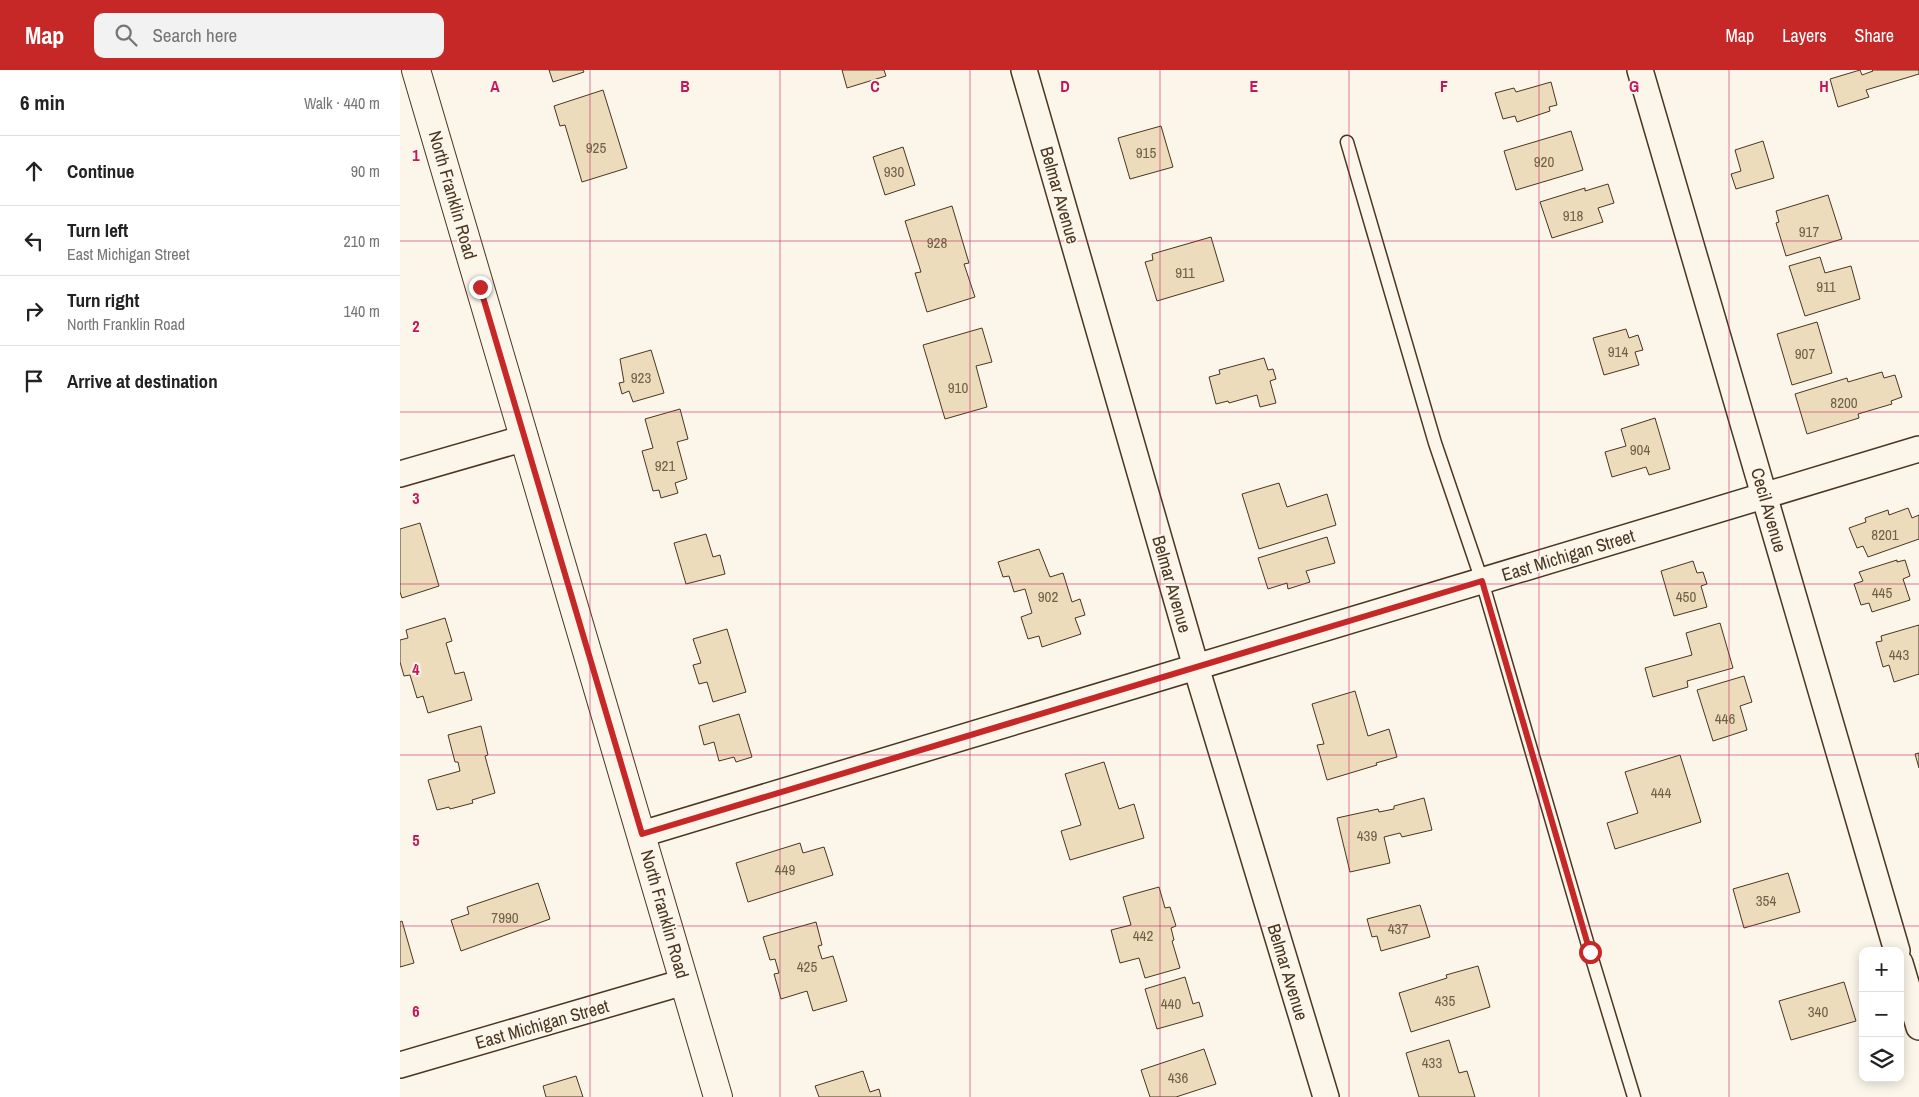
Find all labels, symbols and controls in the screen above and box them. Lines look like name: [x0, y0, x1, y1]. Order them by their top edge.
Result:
search box: [94, 13, 444, 58]
text: Map: [25, 19, 64, 51]
icon: search: [112, 21, 140, 49]
text: Search here: [152, 22, 237, 48]
text: Map: [1726, 23, 1754, 48]
text: Layers: [1782, 23, 1827, 48]
text: Share: [1855, 23, 1894, 48]
text: A: [490, 75, 500, 97]
text: B: [680, 75, 690, 97]
text: C: [870, 75, 880, 97]
text: D: [1060, 75, 1070, 97]
text: E: [1250, 75, 1259, 97]
text: F: [1440, 75, 1448, 97]
text: G: [1629, 75, 1639, 97]
text: H: [1819, 75, 1829, 97]
text: 6 min: [20, 88, 65, 117]
text: Walk · 440 m: [304, 92, 380, 114]
street label: North Franklin Road: [423, 128, 483, 262]
house number: 925: [586, 137, 606, 158]
house number: 915: [1136, 142, 1156, 163]
text: 1: [412, 144, 420, 166]
street label: Belmar Avenue: [1034, 144, 1086, 246]
house number: 920: [1534, 151, 1554, 172]
icon: ahead: [20, 157, 48, 185]
text: Continue: [67, 158, 135, 184]
text: 90 m: [351, 160, 380, 182]
house number: 930: [884, 161, 904, 182]
house number: 918: [1563, 205, 1583, 226]
text: Turn left: [67, 217, 128, 243]
house number: 917: [1799, 221, 1819, 242]
icon: left: [20, 227, 48, 255]
text: 210 m: [344, 230, 380, 252]
house number: 928: [927, 232, 947, 253]
text: East Michigan Street: [67, 243, 190, 265]
house number: 911: [1175, 262, 1195, 283]
route end: [469, 276, 492, 299]
house number: 911: [1816, 276, 1836, 297]
text: Turn right: [67, 287, 139, 313]
icon: right: [20, 297, 48, 325]
text: 140 m: [344, 300, 380, 322]
text: North Franklin Road: [67, 313, 185, 335]
text: 2: [412, 315, 420, 337]
house number: 914: [1608, 341, 1628, 362]
house number: 907: [1795, 343, 1815, 364]
icon: arrive: [20, 367, 48, 395]
house number: 923: [631, 367, 651, 388]
text: Arrive at destination: [67, 368, 218, 394]
house number: 910: [948, 377, 968, 398]
house number: 8200: [1830, 392, 1858, 413]
house number: 904: [1630, 439, 1650, 460]
house number: 921: [655, 455, 675, 476]
street label: Cecil Avenue: [1745, 465, 1793, 555]
text: 3: [412, 487, 420, 509]
street label: East Michigan Street: [1498, 523, 1638, 587]
house number: 8201: [1871, 524, 1899, 545]
street label: Belmar Avenue: [1146, 533, 1198, 635]
house number: 445: [1872, 582, 1892, 603]
house number: 902: [1038, 586, 1058, 607]
house number: 450: [1676, 586, 1696, 607]
house number: 443: [1889, 644, 1909, 665]
text: 4: [412, 658, 420, 680]
house number: 446: [1715, 708, 1735, 729]
house number: 444: [1651, 782, 1671, 803]
house number: 439: [1357, 825, 1377, 846]
text: 5: [412, 829, 420, 851]
street label: North Franklin Road: [635, 847, 695, 981]
house number: 449: [775, 859, 795, 880]
house number: 354: [1756, 890, 1776, 911]
house number: 7990: [491, 907, 519, 928]
house number: 437: [1388, 918, 1408, 939]
street label: Belmar Avenue: [1261, 921, 1315, 1023]
house number: 442: [1133, 925, 1153, 946]
route start: [1579, 941, 1602, 964]
map controls: [1859, 947, 1904, 1082]
button: +: [1859, 947, 1904, 992]
house number: 425: [797, 956, 817, 977]
house number: 435: [1435, 990, 1455, 1011]
button: −: [1859, 992, 1904, 1037]
street label: East Michigan Street: [472, 993, 612, 1055]
house number: 440: [1161, 993, 1181, 1014]
text: 6: [412, 1000, 420, 1022]
house number: 340: [1808, 1001, 1828, 1022]
button: layers: [1859, 1037, 1904, 1082]
house number: 433: [1422, 1052, 1442, 1073]
house number: 436: [1168, 1067, 1188, 1088]

